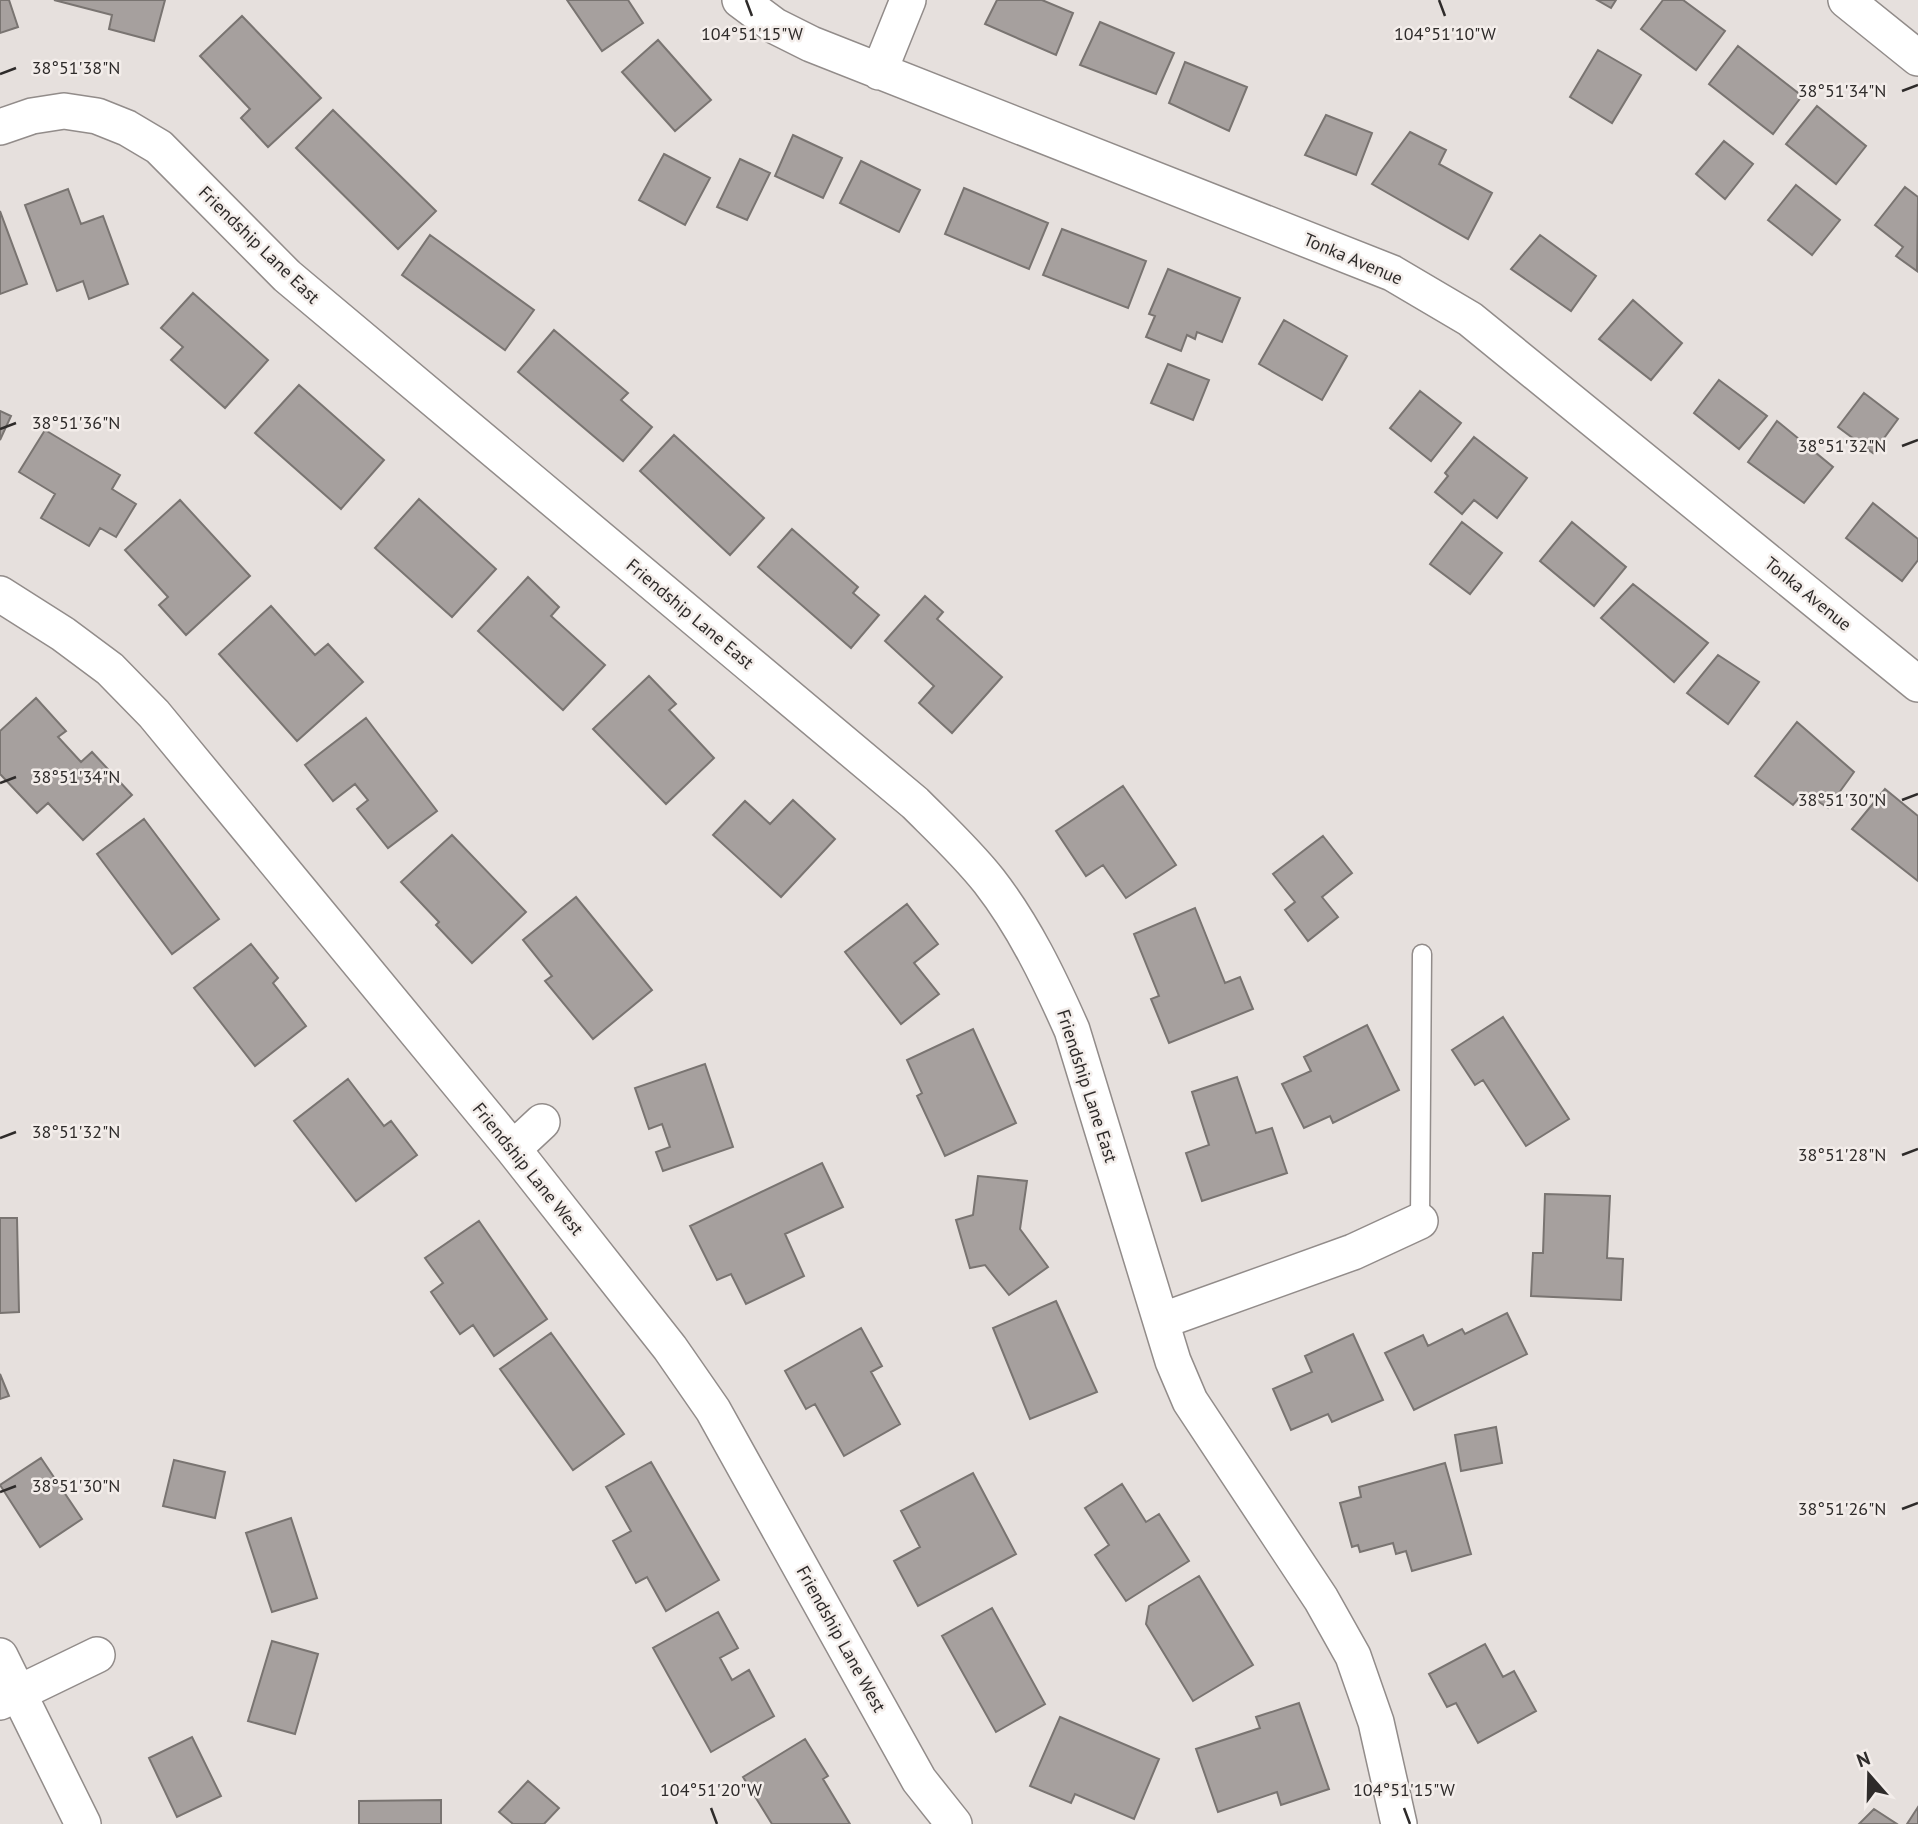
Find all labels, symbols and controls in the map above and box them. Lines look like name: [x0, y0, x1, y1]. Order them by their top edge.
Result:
text: 104°51'15"W: [701, 22, 803, 45]
text: 104°51'10"W: [1394, 22, 1496, 45]
text: 38°51'38"N: [32, 56, 120, 79]
text: 38°51'34"N: [1798, 79, 1886, 102]
street label: Friendship Lane East: [194, 181, 325, 308]
street label: Tonka Avenue: [1300, 227, 1406, 290]
text: 38°51'36"N: [32, 411, 120, 434]
text: 38°51'32"N: [1798, 434, 1886, 457]
street label: Tonka Avenue: [1760, 552, 1856, 636]
street label: Friendship Lane East: [622, 553, 759, 674]
text: 38°51'34"N: [32, 765, 120, 788]
text: 38°51'30"N: [1798, 788, 1886, 811]
street label: Friendship Lane East: [1052, 1006, 1123, 1165]
street label: Friendship Lane West: [468, 1098, 589, 1240]
text: 38°51'32"N: [32, 1120, 120, 1143]
text: 38°51'28"N: [1798, 1143, 1886, 1166]
text: 38°51'30"N: [32, 1474, 120, 1497]
text: 38°51'26"N: [1798, 1497, 1886, 1520]
street label: Friendship Lane West: [792, 1561, 891, 1716]
north arrow: [1834, 1740, 1904, 1810]
text: N: [1853, 1746, 1873, 1772]
text: 104°51'20"W: [660, 1778, 762, 1801]
text: 104°51'15"W: [1353, 1778, 1455, 1801]

